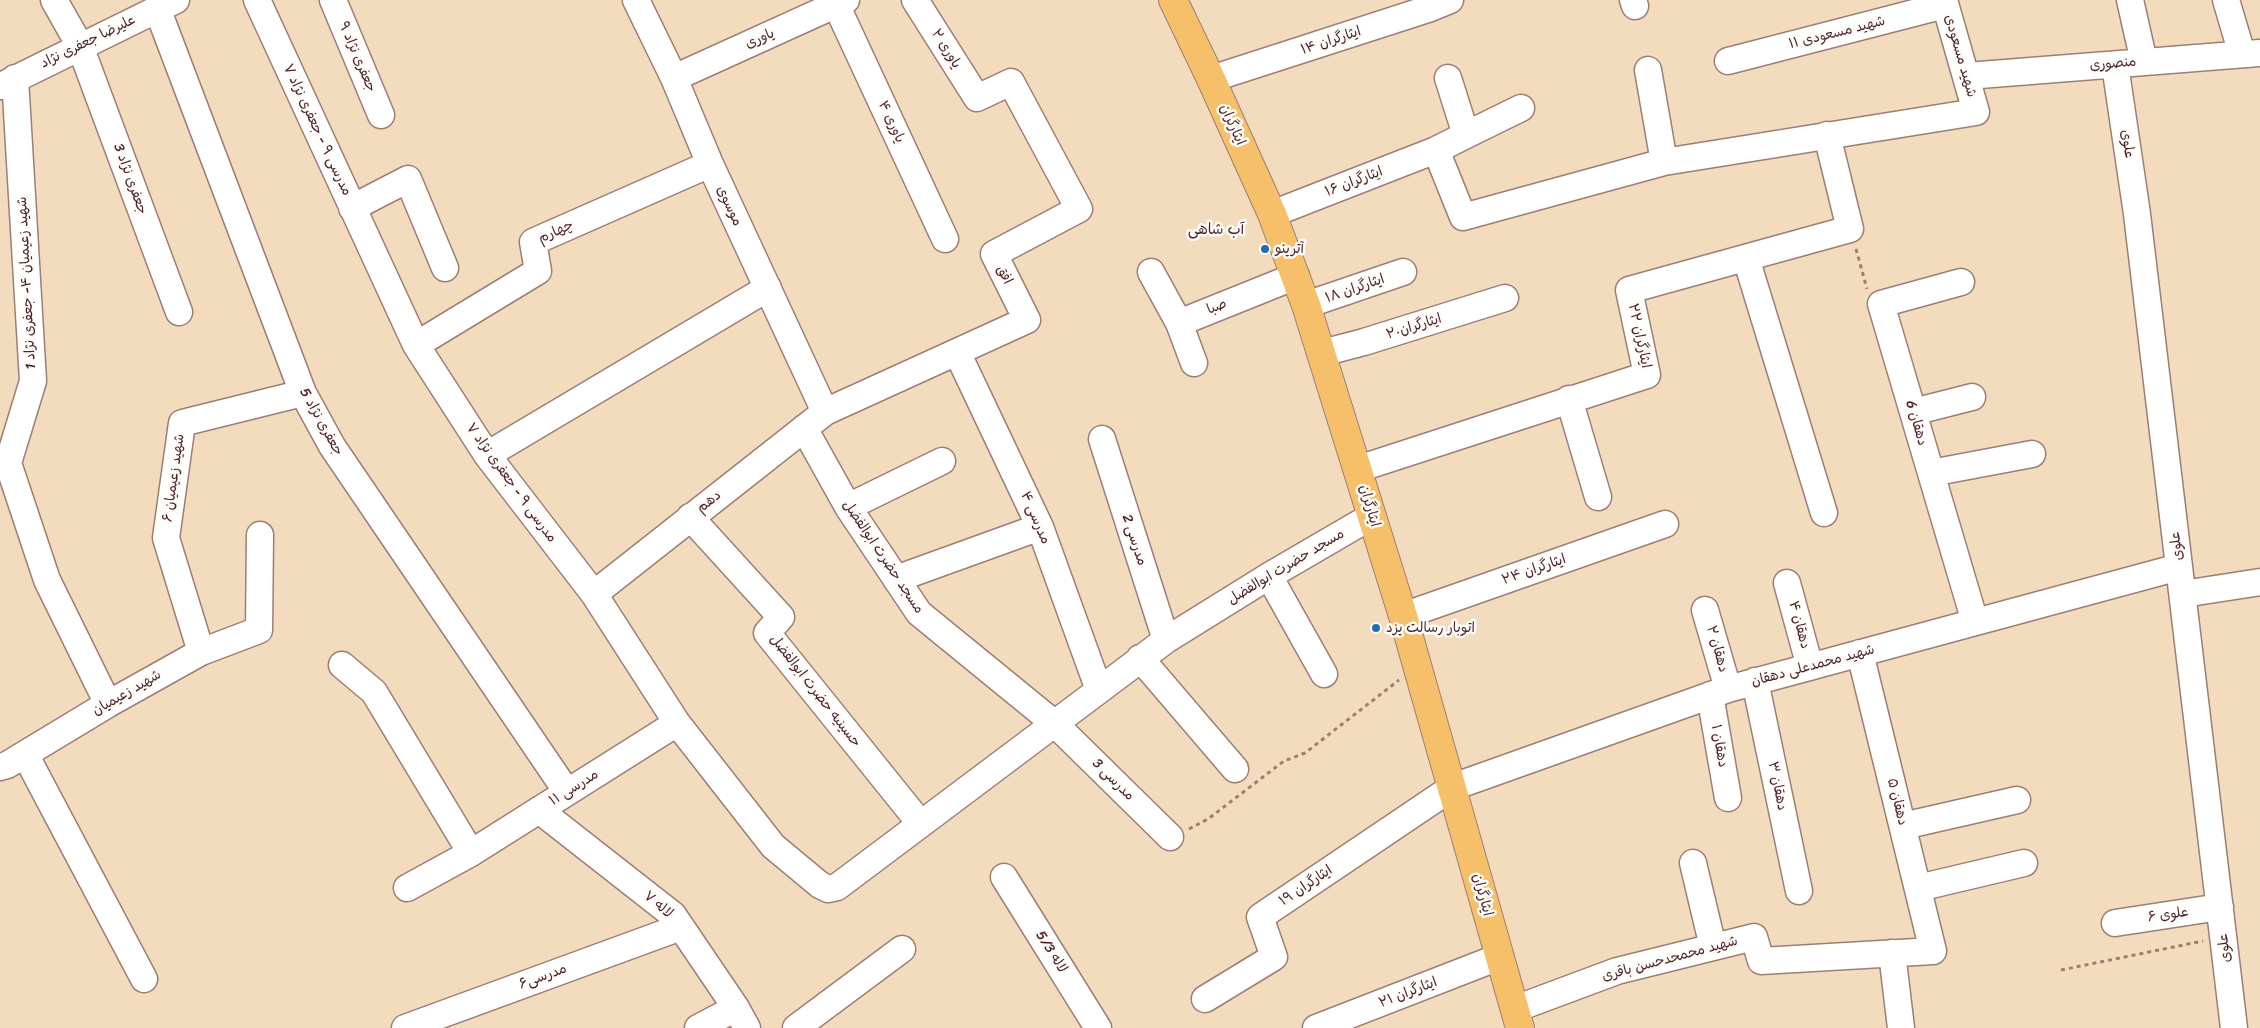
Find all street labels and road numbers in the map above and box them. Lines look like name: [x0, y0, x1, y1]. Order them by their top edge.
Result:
street label: علیرضا جعفری نژاد: [38, 12, 138, 72]
street label: شهید مسعودی ۱۱: [1787, 13, 1887, 53]
street label: شهید مسعودی: [1940, 13, 1980, 99]
street label: جعفری نژاد ۹: [335, 19, 379, 95]
street label: ایثارگران ۱۴: [1299, 23, 1363, 59]
street label: یاوری: [743, 25, 777, 53]
street label: یاوری ۲: [927, 26, 965, 72]
street label: منصوری: [2089, 54, 2137, 74]
street label: مدرسی ۹ - جعفری نژاد ۷: [279, 61, 355, 199]
street label: یاوری ۴: [874, 98, 908, 146]
street label: ایثارگران: [1216, 102, 1248, 148]
street label: علوی: [2117, 129, 2137, 159]
street label: جعفری نژاد 3: [109, 141, 151, 217]
street label: ایثارگران ۱۶: [1323, 163, 1385, 201]
street label: موسوی: [712, 183, 746, 229]
street label: شهید زعیمیان ۴- جعفری نژاد 1: [14, 196, 40, 370]
street label: چهارم: [536, 217, 576, 247]
street label: افق: [992, 263, 1016, 287]
street label: ایثارگران ۱۸: [1323, 271, 1387, 307]
street label: صبا: [1205, 295, 1229, 319]
street label: ایثارگران ۲۲: [1624, 302, 1654, 370]
street label: ۲۰ایثارگران: [1384, 311, 1444, 343]
street label: جعفری نژاد 5: [296, 385, 346, 459]
street label: دهقان 6: [1902, 398, 1930, 448]
street label: مدرسی ۹ - جعفری نژاد ۷: [462, 420, 560, 546]
street label: شهید زعیمیان ۶: [160, 433, 188, 523]
street label: ایثارگران: [1355, 483, 1383, 529]
street label: دهم: [693, 487, 725, 517]
street label: مدرسی ۴: [1016, 489, 1054, 547]
street label: مسجد حضرت ابوالفضل: [839, 497, 927, 617]
street label: مدرسی 2: [1118, 512, 1150, 568]
street label: مسجد حضرت ابوالفضل: [1225, 526, 1347, 608]
street label: علوی: [2167, 531, 2187, 561]
street label: ایثارگران ۲۴: [1500, 551, 1568, 589]
street label: دهقان ۴: [1785, 599, 1813, 651]
street label: دهقان ۲: [1702, 624, 1732, 674]
street label: حسینیه حضرت ابوالفضل: [766, 631, 864, 751]
street label: شهید محمدعلی دهقان: [1749, 641, 1877, 691]
street label: شهید زعیمیان: [90, 667, 164, 719]
street label: دهقان ۱: [1707, 723, 1731, 769]
street label: مدرسی 3: [1088, 755, 1138, 805]
street label: دهقان ۳: [1764, 760, 1790, 812]
street label: مدرسی ۱۱: [546, 766, 602, 810]
street label: دهقان ۵: [1883, 777, 1911, 827]
street label: ایثارگران ۱‍۹: [1276, 862, 1336, 910]
street label: ایثارگران: [1468, 872, 1496, 918]
street label: لاله ۷: [640, 888, 676, 922]
street label: علوی ۶: [2147, 904, 2189, 926]
street label: لاله 5/3: [1032, 928, 1070, 976]
street label: شهید محمحدحسن باقری: [1600, 933, 1740, 985]
street label: علوی: [2215, 933, 2235, 963]
street label: مدرسی۶: [517, 961, 569, 993]
street label: ایثارگران ۲۱: [1376, 974, 1440, 1012]

